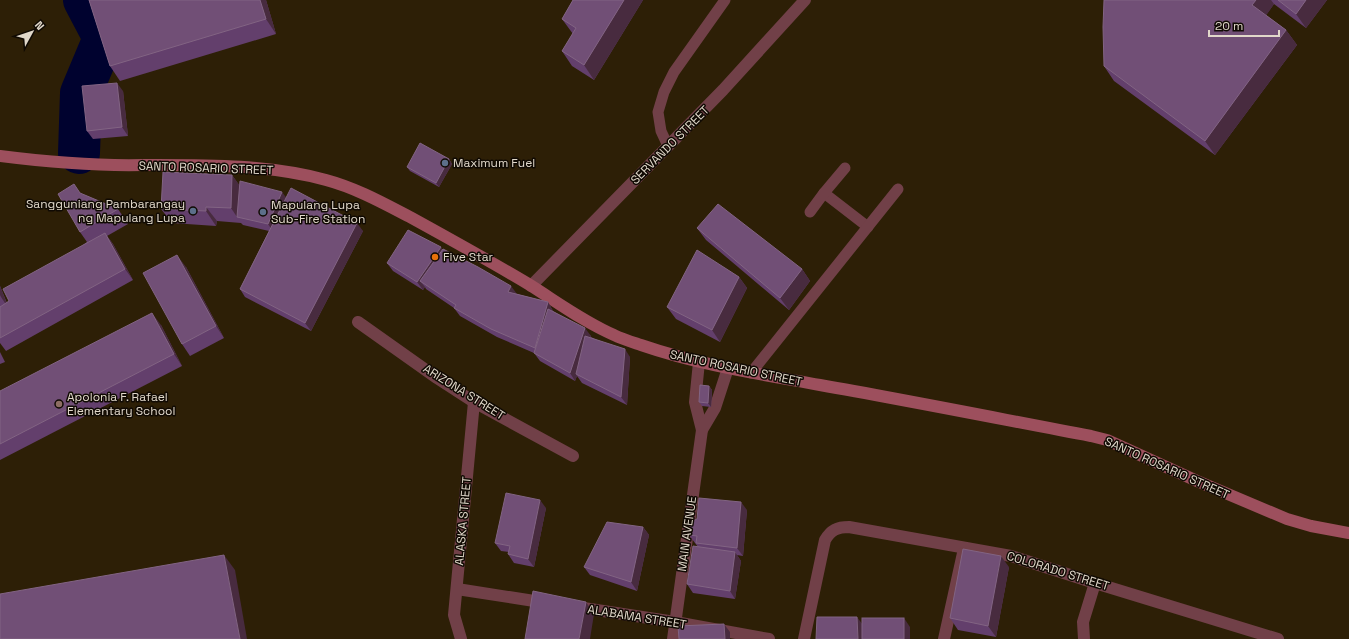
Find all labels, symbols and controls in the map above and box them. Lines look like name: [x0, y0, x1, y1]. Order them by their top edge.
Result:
north arrow: [12, 12, 52, 52]
scale bar: [1209, 12, 1279, 38]
text: N: [32, 18, 47, 33]
text: 20 m: [1215, 18, 1243, 34]
street label: SERVANDO STREET: [627, 102, 713, 188]
place label: Maximum Fuel: [453, 155, 535, 171]
street label: SANTO ROSARIO STREET: [138, 158, 274, 178]
marker: Maximum Fuel: [440, 158, 450, 168]
place label: Sangguniang Pambarangay ng Mapulang Lupa: [26, 196, 185, 226]
place label: Mapulang Lupa Sub-Fire Station: [271, 197, 365, 227]
marker: Sangguniang Pambarangay ng Mapulang Lupa: [188, 206, 198, 216]
marker: Mapulang Lupa Sub-Fire Station: [258, 207, 268, 217]
place label: Five Star: [443, 249, 494, 265]
marker: Five Star: [430, 252, 440, 262]
street label: SANTO ROSARIO STREET: [668, 346, 804, 390]
street label: ARIZONA STREET: [420, 360, 508, 424]
place label: Apolonia F. Rafael Elementary School: [67, 389, 175, 419]
marker: Apolonia F. Rafael Elementary School: [54, 399, 64, 409]
street label: SANTO ROSARIO STREET: [1102, 433, 1232, 503]
street label: ALASKA STREET: [451, 476, 475, 566]
street label: MAIN AVENUE: [674, 495, 700, 573]
street label: COLORADO STREET: [1005, 548, 1111, 594]
street label: ALABAMA STREET: [586, 601, 688, 633]

